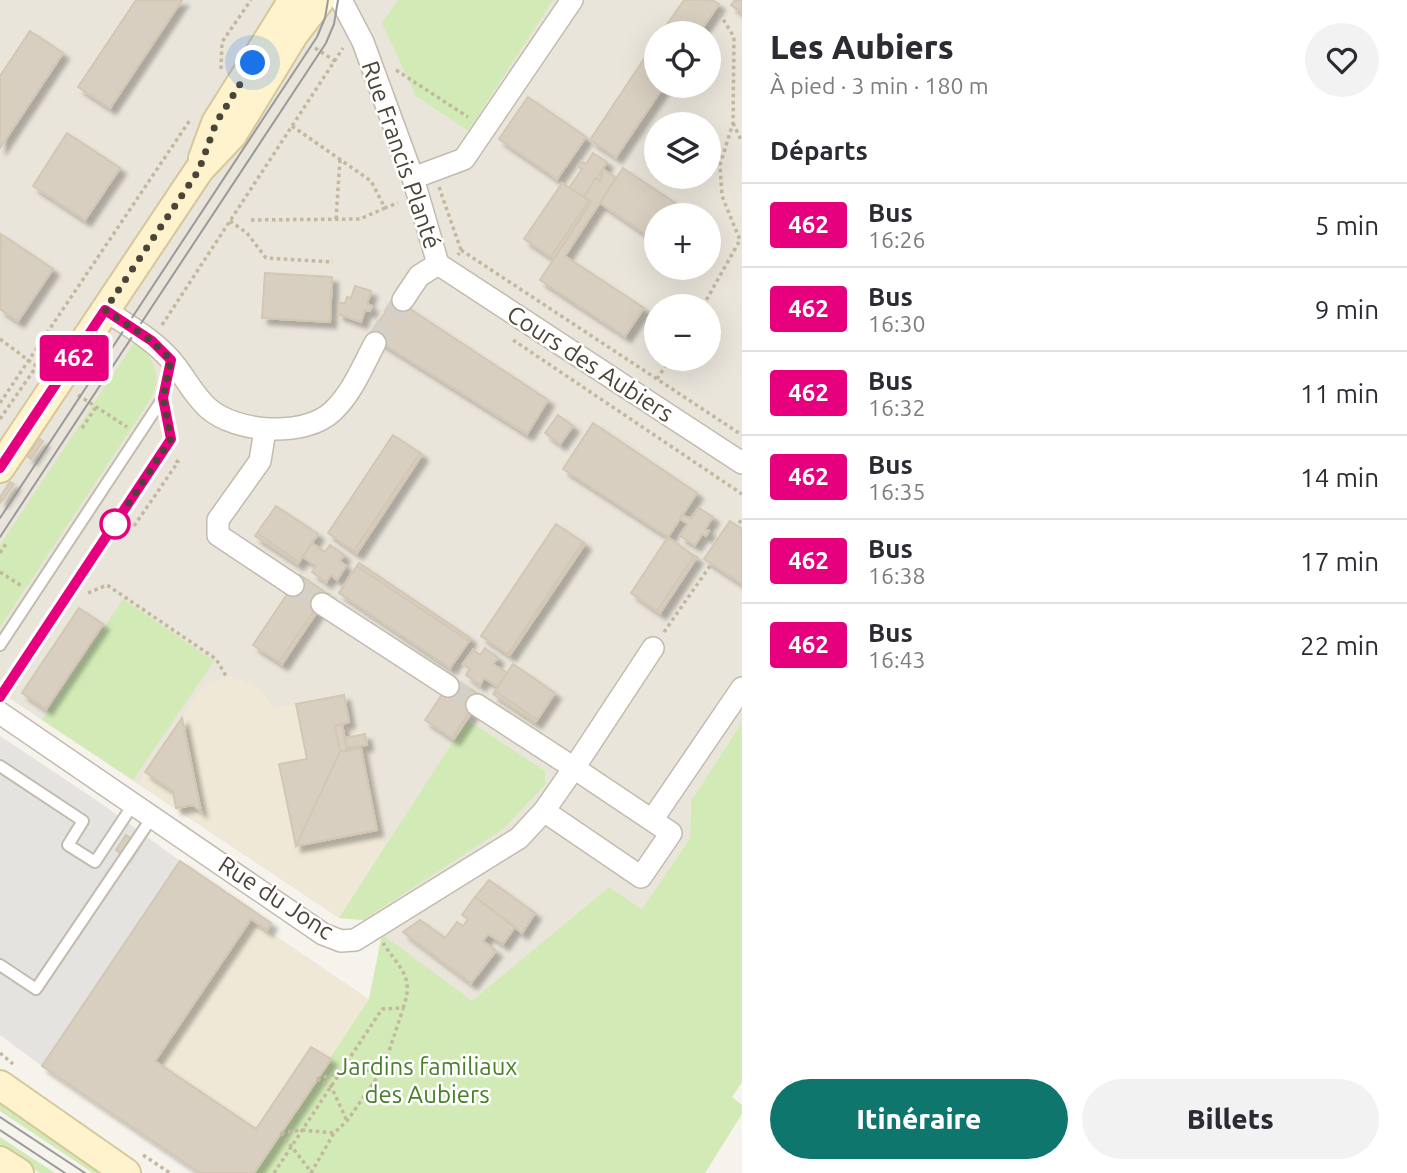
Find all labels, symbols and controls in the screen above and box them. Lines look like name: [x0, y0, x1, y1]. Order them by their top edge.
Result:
map controls: [644, 21, 721, 371]
button: locate: [644, 21, 721, 98]
button: heart: [1305, 23, 1379, 97]
text: Les Aubiers: [770, 28, 954, 65]
your location: [235, 45, 270, 80]
street label: Rue Francis Planté: [357, 57, 446, 252]
text: À pied · 3 min · 180 m: [770, 73, 989, 98]
button: layers: [644, 112, 721, 189]
text: Départs: [770, 136, 868, 165]
text: Bus: [868, 198, 913, 227]
button: +: [644, 203, 721, 280]
text: 462: [788, 211, 829, 238]
text: 5 min: [1315, 211, 1379, 240]
text: 16:26: [868, 227, 926, 252]
text: Bus: [868, 282, 913, 311]
button: −: [644, 294, 721, 371]
text: 462: [788, 295, 829, 322]
text: 9 min: [1315, 295, 1379, 324]
street label: Cours des Aubiers: [502, 300, 678, 427]
text: 16:30: [868, 311, 926, 336]
line badge: 462: [34, 335, 114, 381]
text: 462: [54, 344, 94, 371]
text: Bus: [868, 366, 913, 395]
text: 462: [788, 379, 829, 406]
text: 11 min: [1300, 379, 1379, 408]
text: 16:32: [868, 395, 926, 420]
text: Bus: [868, 450, 913, 479]
text: 462: [788, 463, 829, 490]
text: 14 min: [1300, 463, 1379, 492]
text: 16:35: [868, 479, 926, 504]
unlabelled marker: [100, 509, 130, 539]
text: Bus: [868, 534, 913, 563]
text: 462: [788, 547, 829, 574]
text: 17 min: [1300, 547, 1379, 576]
text: 16:38: [868, 563, 926, 588]
text: Bus: [868, 618, 913, 647]
text: 462: [788, 631, 829, 658]
text: 22 min: [1300, 631, 1379, 660]
text: 16:43: [868, 647, 926, 672]
street label: Rue du Jonc: [214, 850, 339, 945]
park label: Jardins familiaux des Aubiers: [337, 1053, 517, 1108]
button: Itinéraire: [770, 1079, 1068, 1159]
button: Billets: [1082, 1079, 1379, 1159]

